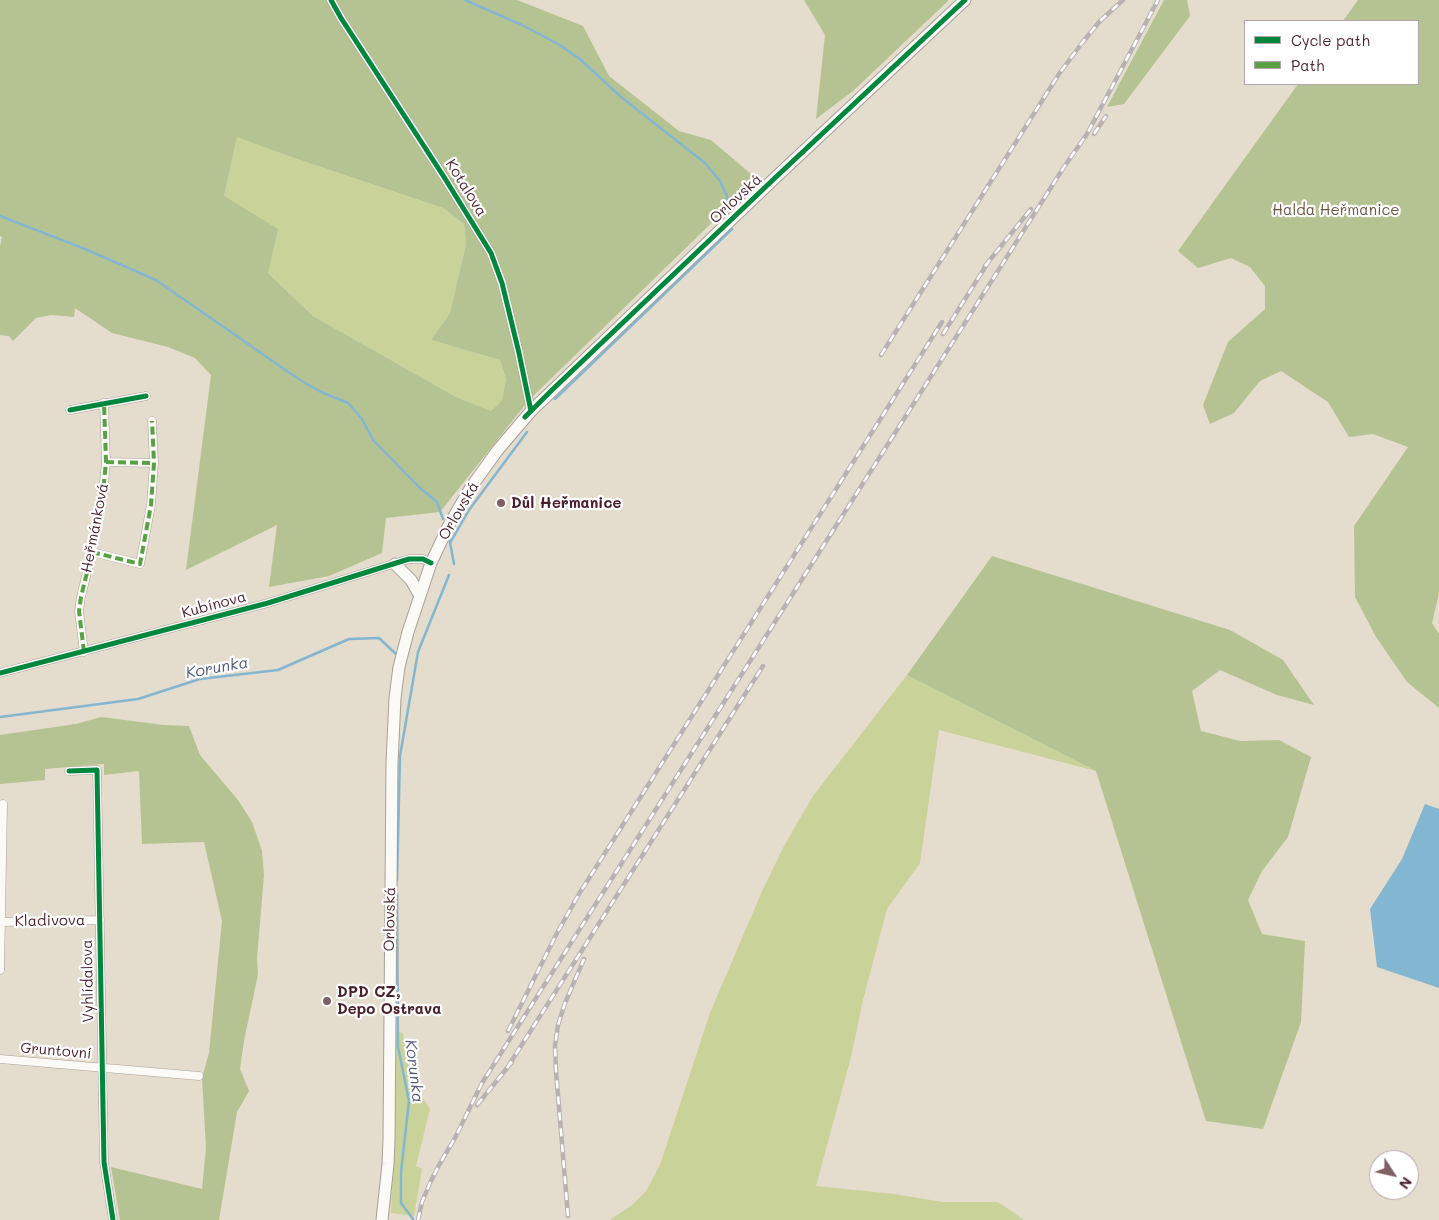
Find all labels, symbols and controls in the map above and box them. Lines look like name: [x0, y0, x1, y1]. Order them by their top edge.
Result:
legend: [1244, 20, 1419, 85]
text: Cycle path: [1291, 30, 1370, 50]
text: Path: [1291, 55, 1325, 75]
street label: Kotalova: [441, 156, 491, 220]
street label: Orlovská: [706, 170, 766, 228]
park label: Halda Heřmanice: [1272, 201, 1400, 219]
street label: Orlovská: [435, 479, 483, 543]
street label: Heřmánková: [78, 482, 112, 574]
place label: Důl Heřmanice: [511, 494, 621, 512]
marker: Důl Heřmanice: [495, 497, 507, 509]
street label: Kubínova: [180, 588, 248, 622]
water label: Korunka: [184, 653, 250, 683]
street label: Orlovská: [380, 887, 400, 951]
street label: Kladivova: [15, 911, 85, 931]
street label: Vyhlídalova: [78, 939, 98, 1023]
place label: DPD CZ, Depo Ostrava: [337, 983, 441, 1018]
marker: DPD CZ, Depo Ostrava: [321, 995, 333, 1007]
water label: Korunka: [401, 1038, 427, 1104]
street label: Gruntovní: [20, 1039, 92, 1063]
north arrow: [1369, 1150, 1419, 1200]
text: N: [1395, 1174, 1417, 1193]

